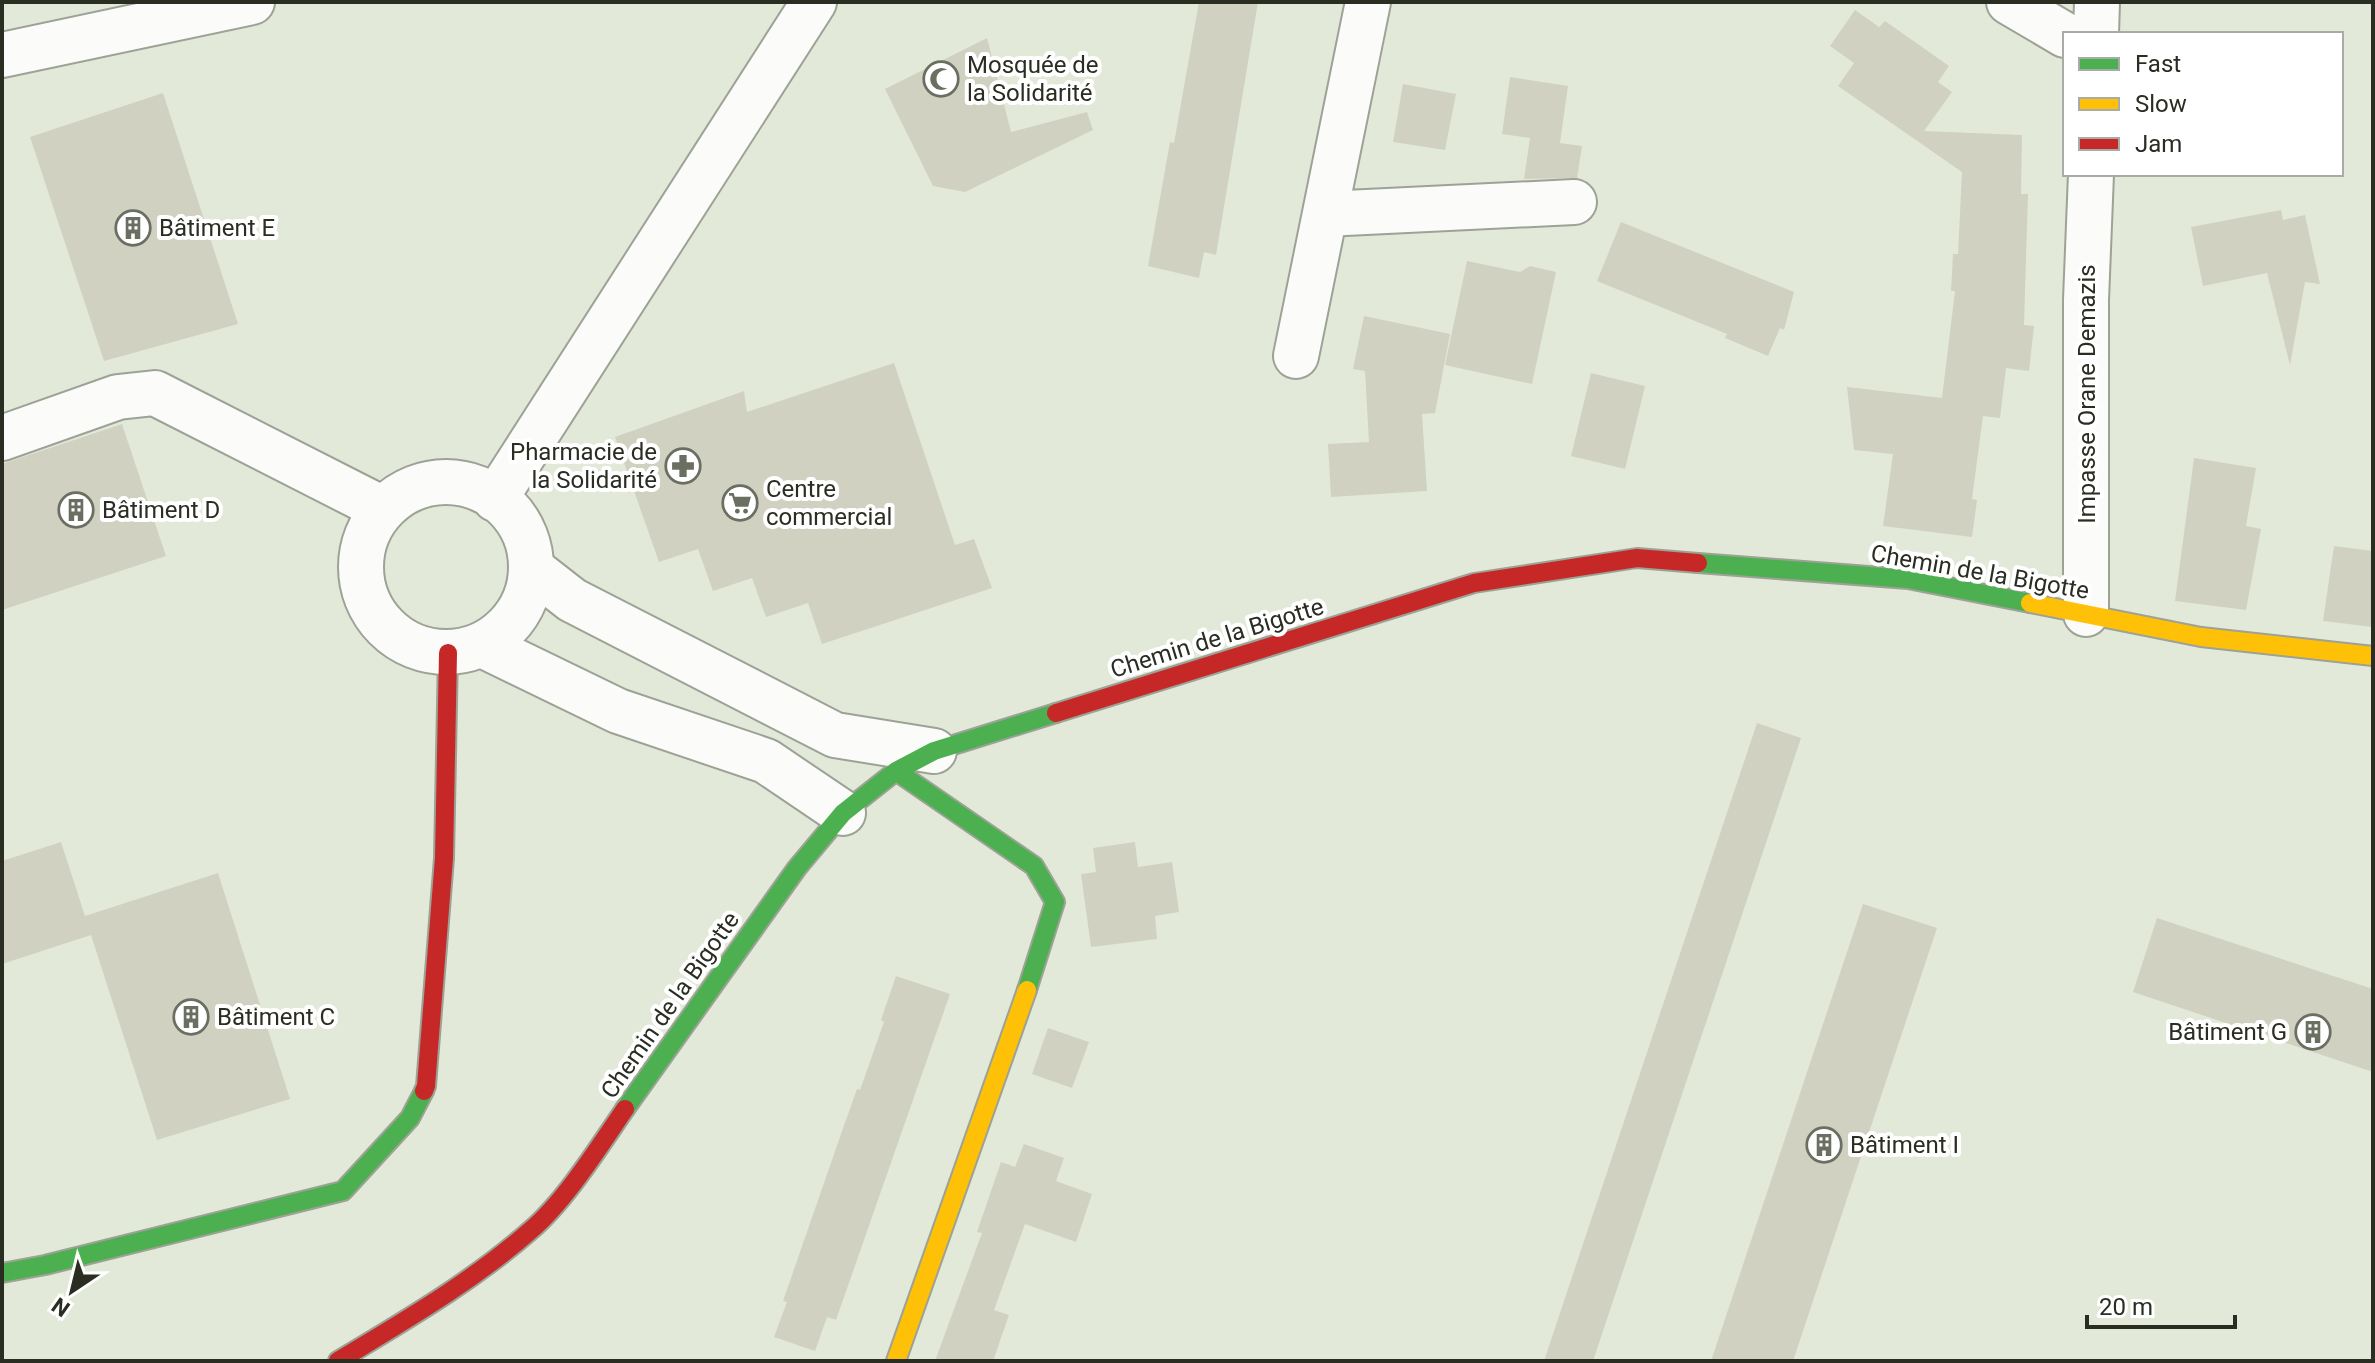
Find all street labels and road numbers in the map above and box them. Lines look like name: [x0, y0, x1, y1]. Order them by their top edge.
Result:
street label: Impasse Orane Demazis: [2073, 264, 2101, 524]
street label: Chemin de la Bigotte: [1869, 539, 2091, 605]
street label: Chemin de la Bigotte: [1107, 592, 1327, 684]
street label: Chemin de la Bigotte: [595, 906, 745, 1104]

